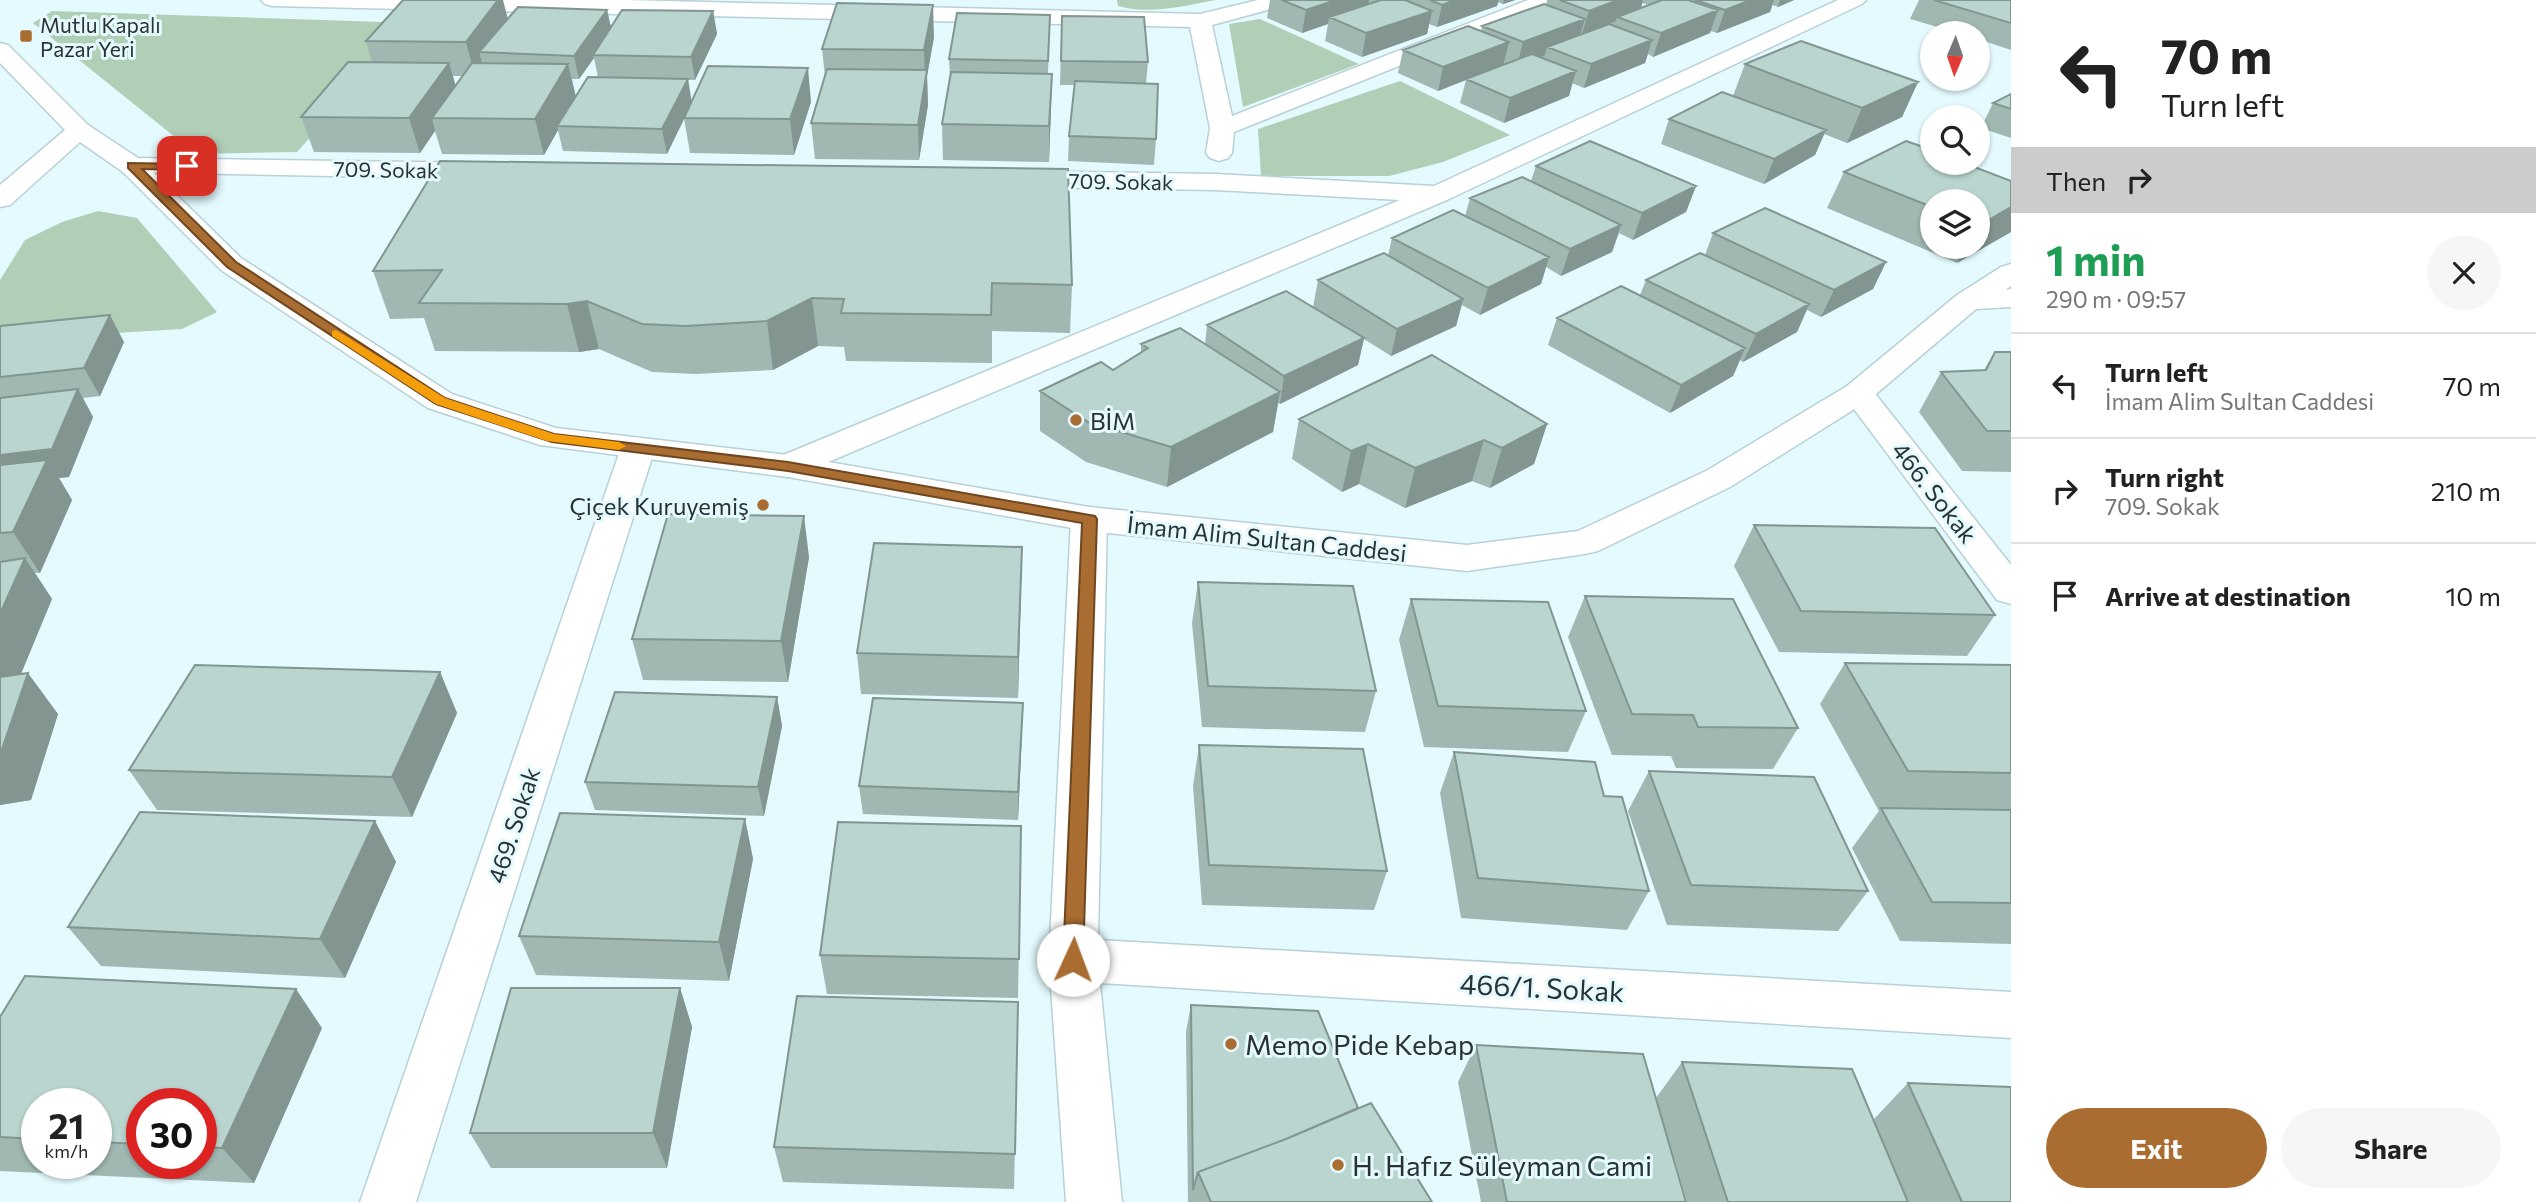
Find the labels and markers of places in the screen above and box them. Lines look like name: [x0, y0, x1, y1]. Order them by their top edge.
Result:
place label: Mutlu Kapalı Pazar Yeri: [40, 12, 161, 61]
marker: Mutlu Kapalı Pazar Yeri: [18, 28, 34, 44]
pin: [157, 136, 217, 196]
place label: BİM: [1090, 406, 1135, 435]
marker: BİM: [1068, 412, 1084, 428]
place label: Çiçek Kuruyemiş: [569, 491, 749, 520]
marker: Çiçek Kuruyemiş: [755, 497, 771, 513]
place label: Memo Pide Kebap: [1245, 1027, 1474, 1061]
marker: Memo Pide Kebap: [1223, 1036, 1239, 1052]
place label: H. Hafız Süleyman Cami: [1352, 1148, 1652, 1182]
marker: H. Hafız Süleyman Cami: [1330, 1157, 1346, 1173]

